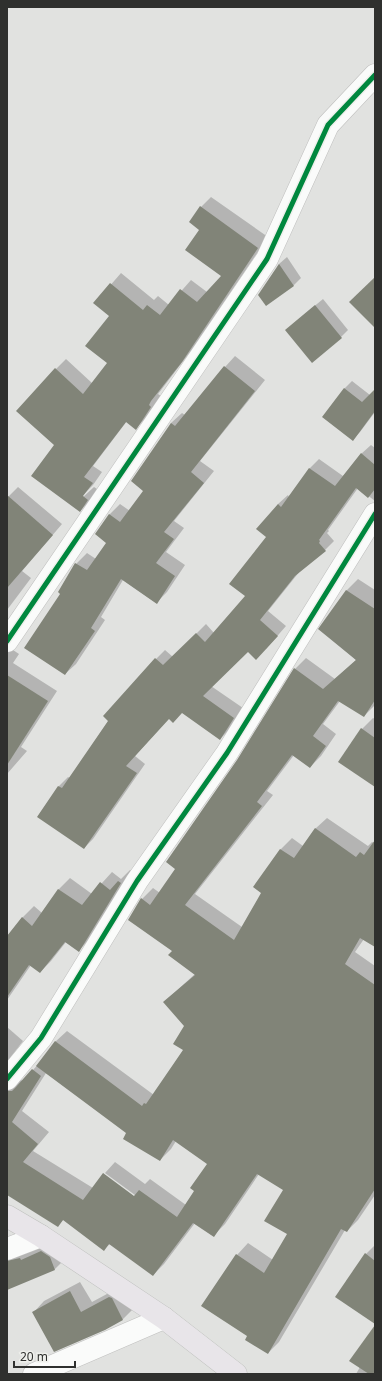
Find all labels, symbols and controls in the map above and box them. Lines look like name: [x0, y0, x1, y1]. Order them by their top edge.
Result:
scale bar: [14, 1343, 75, 1369]
text: 20 m: [20, 1348, 48, 1365]

